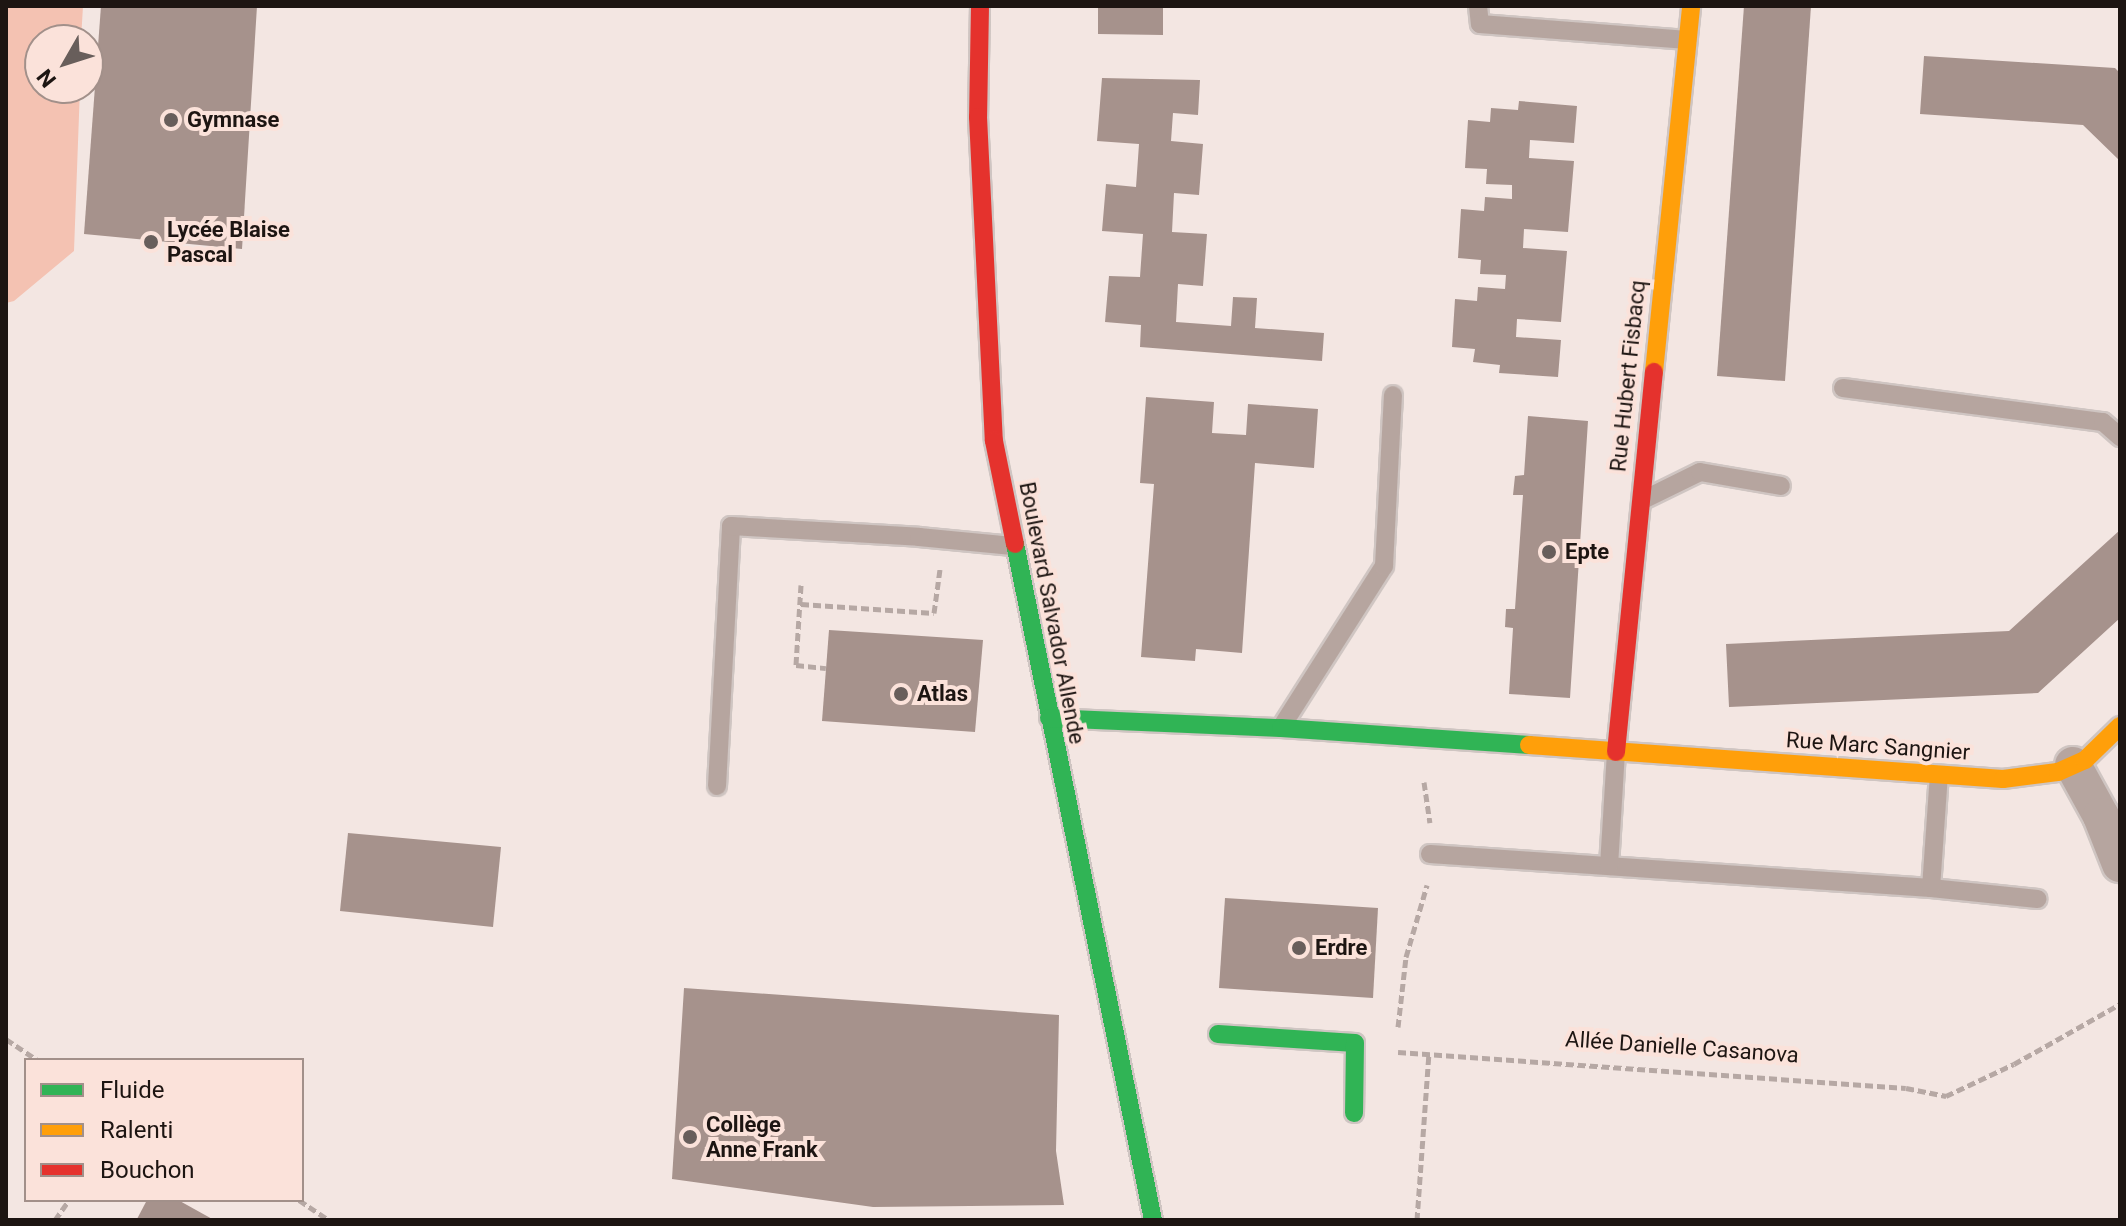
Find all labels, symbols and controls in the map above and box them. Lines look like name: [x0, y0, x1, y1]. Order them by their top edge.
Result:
north arrow: [24, 24, 104, 104]
text: N: [32, 64, 61, 92]
place label: Gymnase: [187, 107, 279, 133]
marker: Gymnase: [162, 111, 180, 129]
place label: Lycée Blaise Pascal: [167, 216, 290, 268]
marker: Lycée Blaise Pascal: [142, 233, 160, 251]
street label: Rue Hubert Fisbacq: [1605, 279, 1651, 473]
street label: Boulevard Salvador Allende: [1014, 480, 1090, 746]
place label: Epte: [1565, 539, 1609, 565]
marker: Epte: [1540, 543, 1558, 561]
place label: Atlas: [917, 681, 968, 707]
marker: Atlas: [892, 685, 910, 703]
street label: Rue Marc Sangnier: [1785, 726, 1971, 766]
place label: Erdre: [1315, 935, 1367, 961]
marker: Erdre: [1290, 939, 1308, 957]
street label: Allée Danielle Casanova: [1564, 1026, 1800, 1068]
legend: [24, 1058, 304, 1202]
text: Fluide: [100, 1076, 164, 1104]
place label: Collège Anne Frank: [706, 1111, 818, 1162]
text: Ralenti: [100, 1116, 173, 1144]
marker: Collège Anne Frank: [681, 1128, 699, 1146]
text: Bouchon: [100, 1156, 195, 1184]

